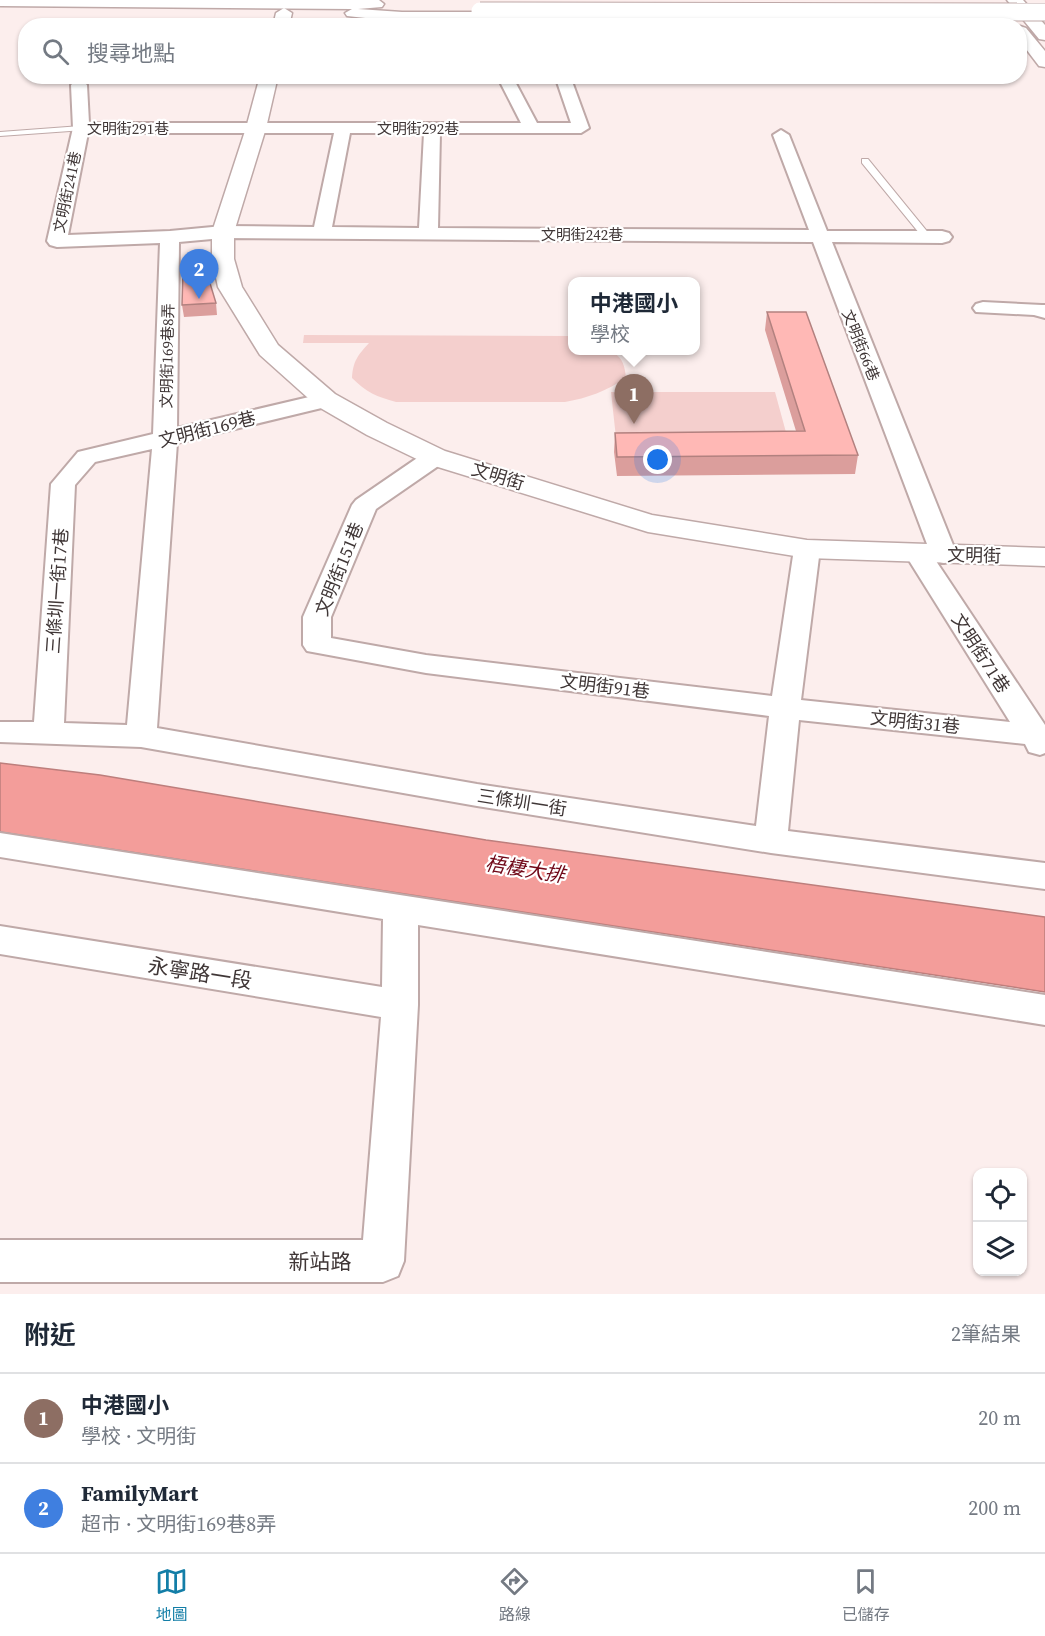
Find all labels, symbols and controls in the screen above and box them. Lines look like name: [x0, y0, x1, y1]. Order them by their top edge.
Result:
search box: [18, 18, 1027, 84]
icon: search: [39, 35, 72, 68]
text: 搜尋地點: [87, 38, 175, 68]
street label: 文明街291巷: [87, 118, 169, 139]
street label: 文明街292巷: [377, 118, 459, 139]
street label: 文明街241巷: [48, 149, 86, 235]
street label: 文明街242巷: [541, 224, 623, 245]
pin: 2: [180, 250, 218, 299]
popup: [568, 277, 700, 355]
text: 中港國小: [590, 288, 678, 318]
street label: 文明街169巷8弄: [156, 303, 178, 409]
street label: 文明街66巷: [837, 306, 885, 384]
text: 學校: [590, 320, 630, 348]
pin: 1: [614, 374, 654, 424]
street label: 文明街169巷: [156, 405, 258, 453]
your location: [643, 445, 672, 474]
street label: 文明街: [469, 456, 527, 496]
street label: 文明街151巷: [309, 518, 369, 620]
street label: 三條圳一街17巷: [40, 527, 74, 655]
street label: 文明街: [947, 542, 1001, 568]
street label: 文明街71巷: [946, 608, 1016, 698]
street label: 文明街91巷: [559, 668, 651, 704]
street label: 文明街31巷: [869, 705, 961, 739]
street label: 三條圳一街: [476, 783, 568, 821]
water label: 梧棲大排: [483, 849, 570, 890]
street label: 永寧路一段: [146, 950, 254, 996]
map controls: [973, 1168, 1027, 1276]
button: locate: [973, 1168, 1027, 1222]
button: layers: [973, 1222, 1027, 1276]
street label: 新站路: [289, 1247, 352, 1276]
text: 附近: [24, 1317, 76, 1353]
text: 2筆結果: [951, 1320, 1021, 1348]
text: 中港國小: [81, 1390, 169, 1420]
text: 1: [38, 1404, 49, 1432]
text: 20 m: [978, 1404, 1021, 1432]
text: 學校 · 文明街: [81, 1422, 196, 1450]
text: FamilyMart: [81, 1478, 198, 1508]
text: 2: [38, 1494, 49, 1522]
text: 200 m: [968, 1494, 1021, 1522]
text: 超市 · 文明街169巷8弄: [81, 1510, 276, 1538]
tab: 地圖: [155, 1565, 188, 1625]
tab: 路線: [498, 1565, 531, 1625]
tab: 已儲存: [842, 1565, 890, 1625]

